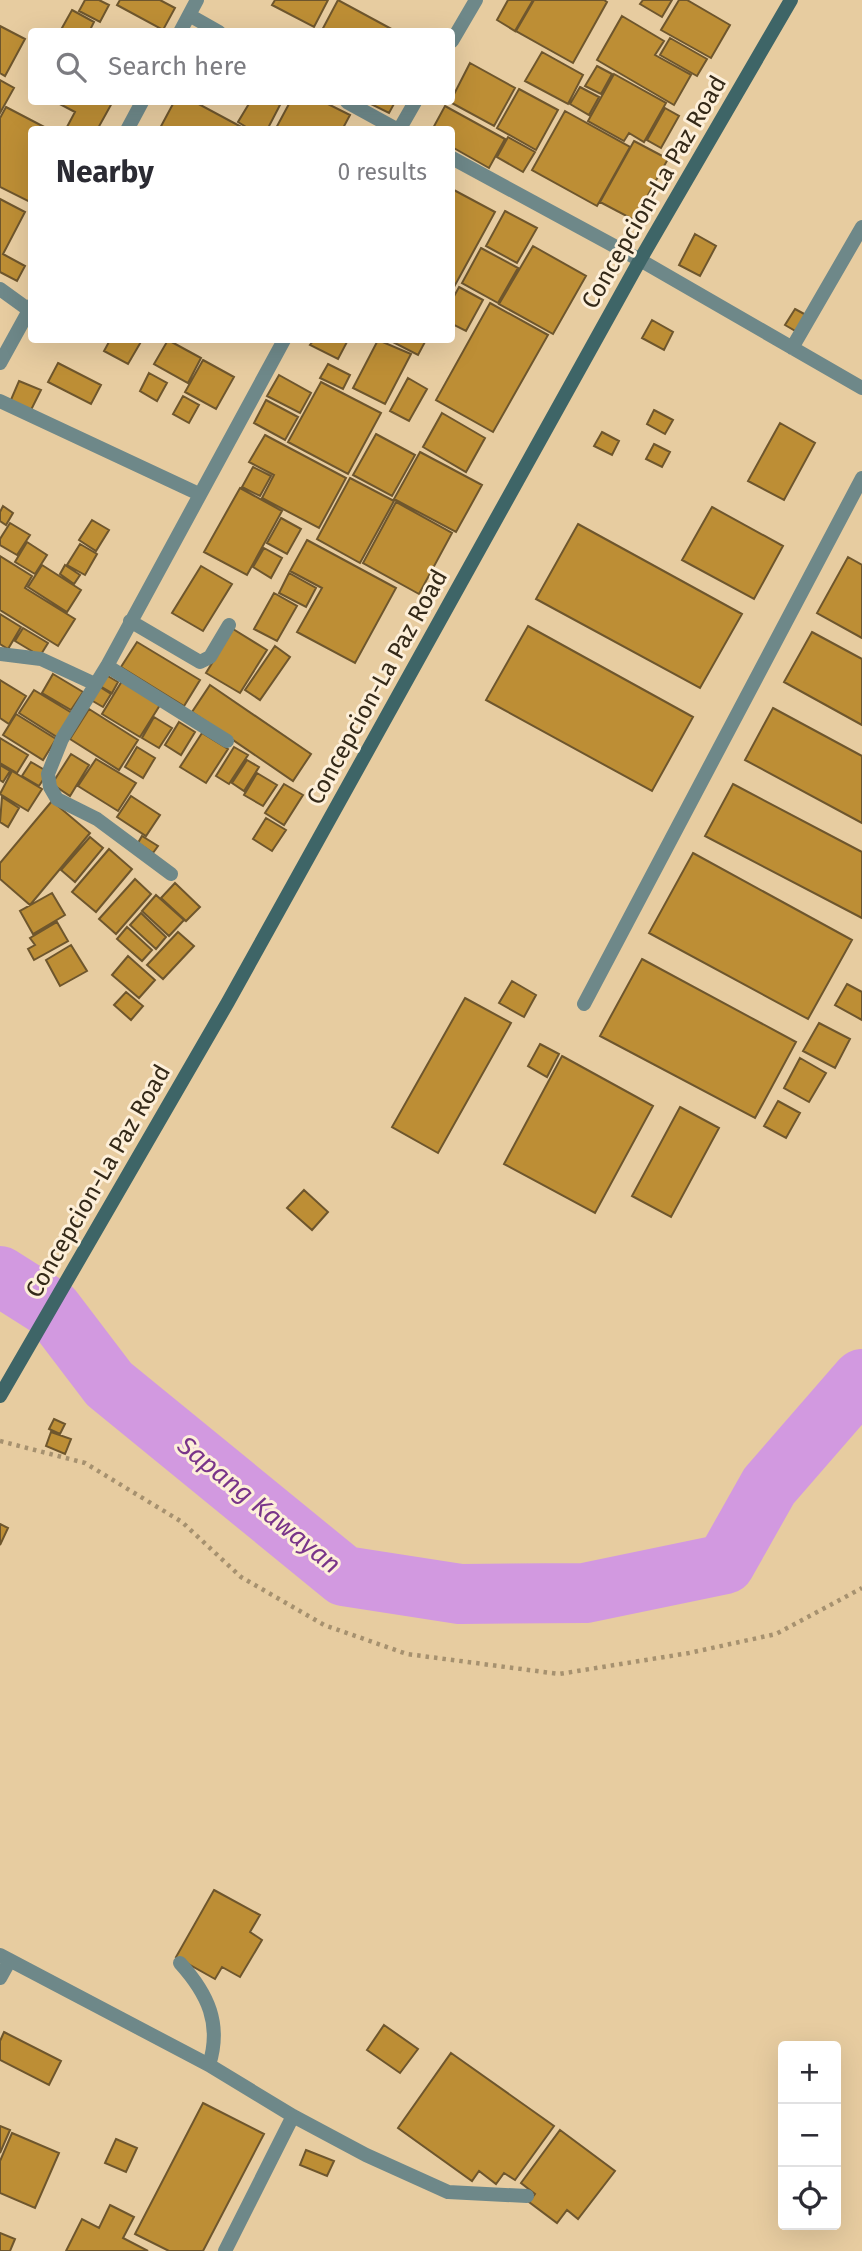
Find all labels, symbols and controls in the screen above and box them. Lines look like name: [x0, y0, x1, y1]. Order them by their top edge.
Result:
search box: [28, 28, 455, 105]
icon: search: [52, 48, 90, 86]
text: Search here: [108, 51, 247, 82]
street label: Concepcion-La Paz Road: [576, 71, 732, 313]
text: Nearby: [56, 154, 154, 190]
text: 0 results: [337, 158, 427, 186]
street label: Concepcion-La Paz Road: [301, 565, 453, 809]
street label: Concepcion-La Paz Road: [20, 1060, 176, 1302]
water label: Sapang Kawayan: [170, 1429, 347, 1580]
map controls: [778, 2041, 841, 2230]
button: +: [778, 2041, 841, 2104]
button: −: [778, 2104, 841, 2167]
button: locate: [778, 2167, 841, 2230]

